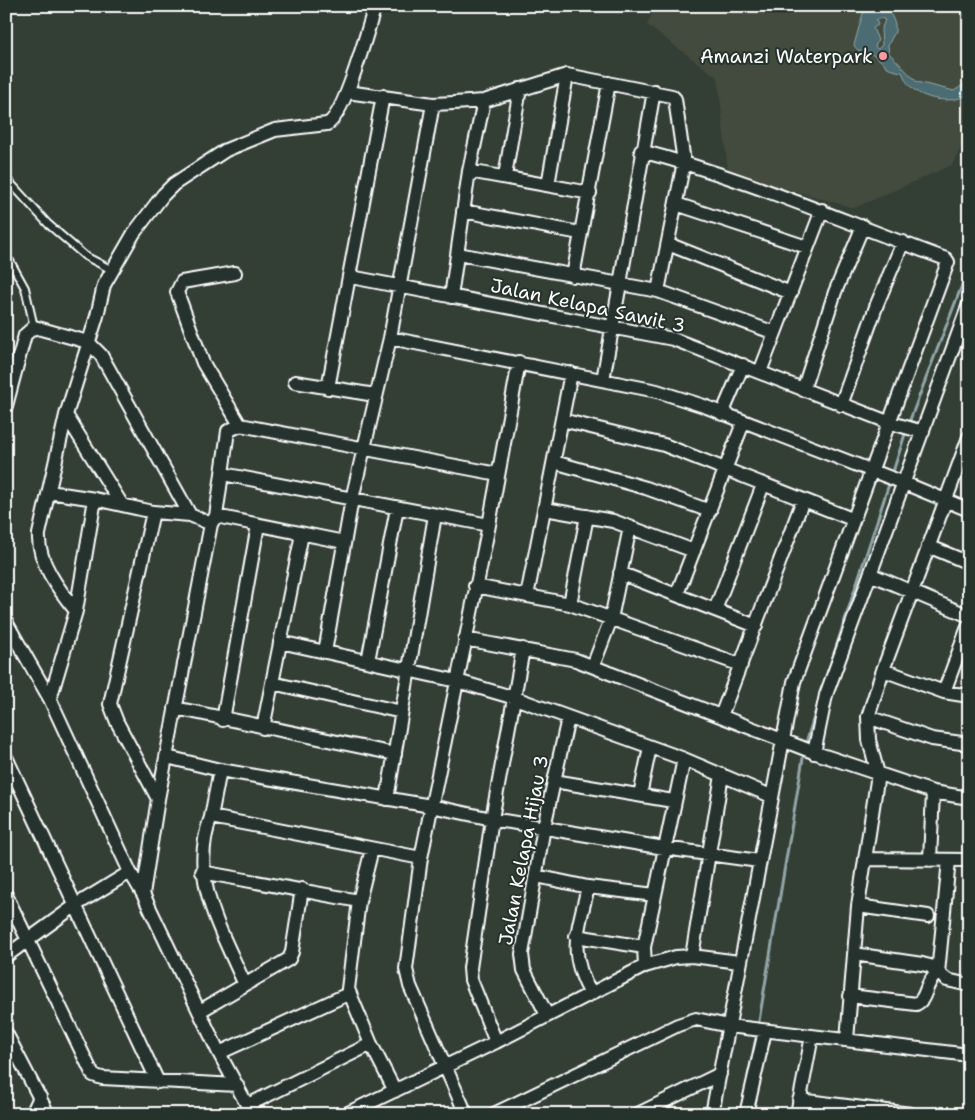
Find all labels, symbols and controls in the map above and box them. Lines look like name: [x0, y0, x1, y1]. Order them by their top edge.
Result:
place label: Amanzi Waterpark: [700, 44, 873, 69]
marker: Amanzi Waterpark: [877, 50, 889, 62]
street label: Jalan Kelapa Sawit 3: [488, 273, 688, 338]
street label: Jalan Kelapa Hijau 3: [493, 753, 554, 947]

